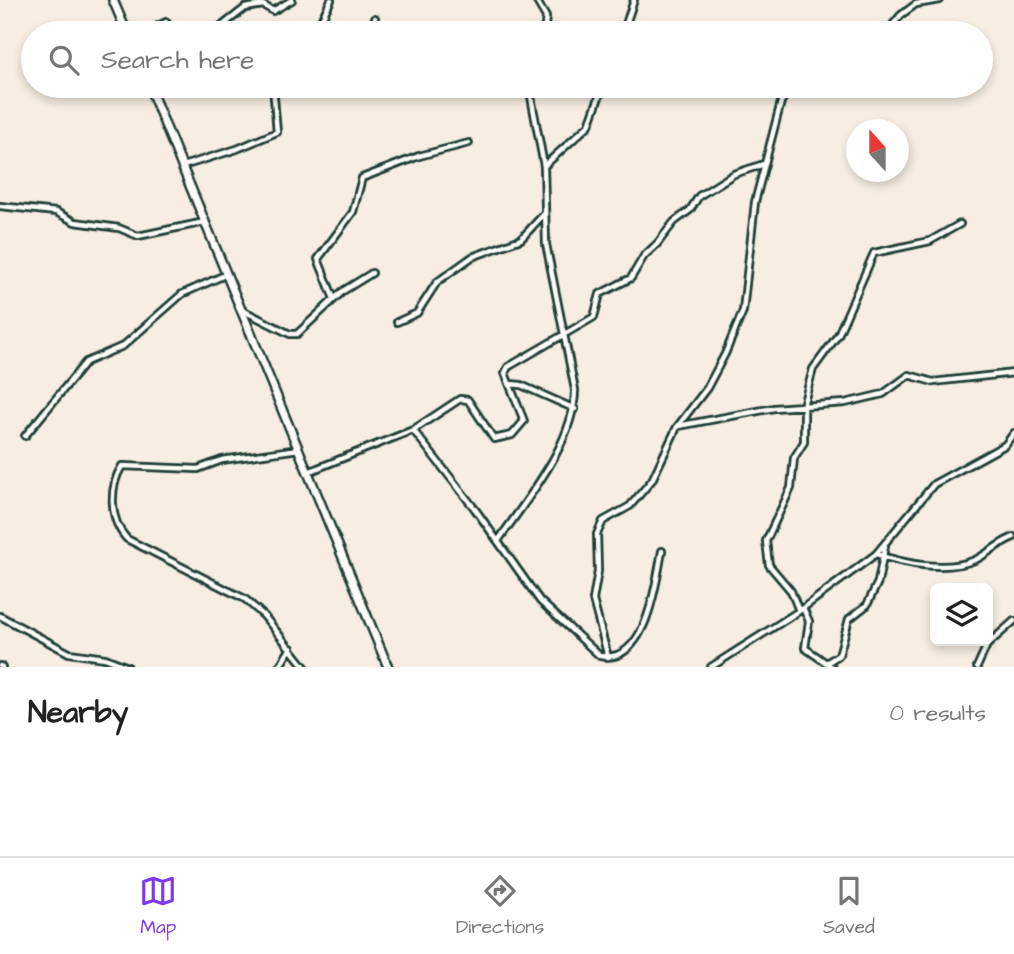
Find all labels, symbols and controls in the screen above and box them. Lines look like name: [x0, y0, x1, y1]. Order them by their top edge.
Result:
search box: [21, 21, 993, 98]
icon: search: [45, 41, 83, 79]
text: Search here: [101, 42, 254, 78]
north arrow: [846, 119, 909, 182]
map controls: [930, 583, 993, 646]
button: layers: [930, 583, 993, 646]
text: Nearby: [28, 692, 128, 734]
text: 0 results: [889, 697, 986, 729]
tab: Map: [139, 872, 177, 941]
tab: Directions: [456, 872, 544, 941]
tab: Saved: [823, 872, 875, 941]

